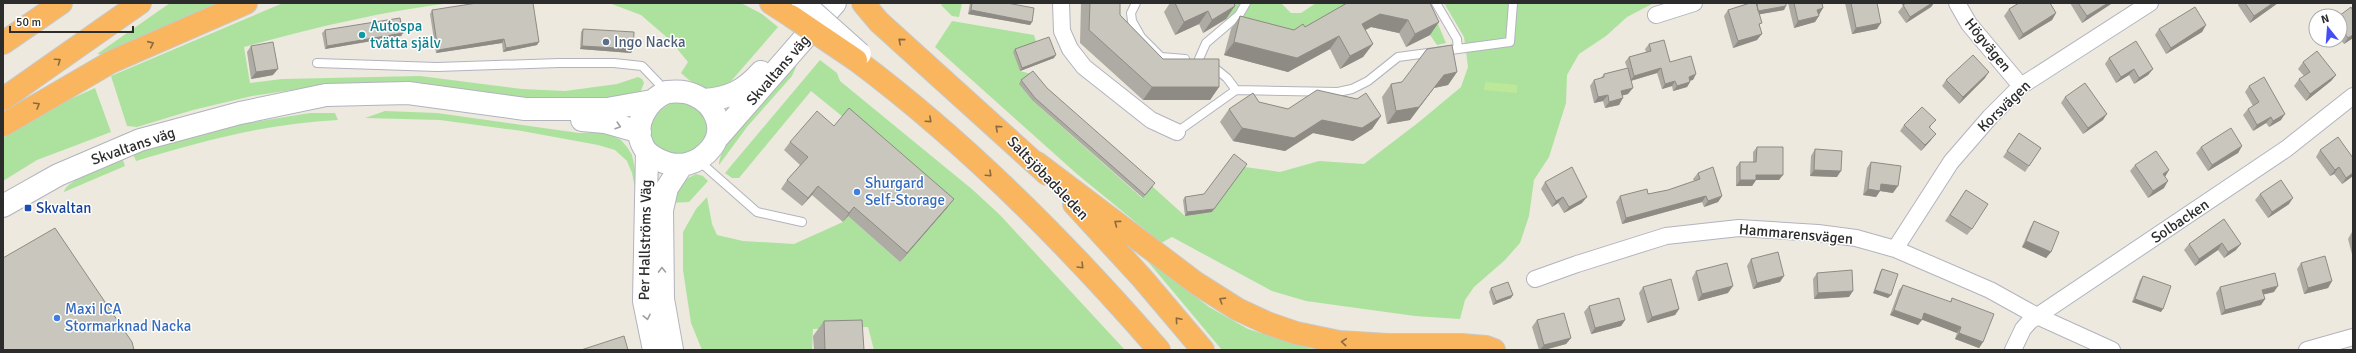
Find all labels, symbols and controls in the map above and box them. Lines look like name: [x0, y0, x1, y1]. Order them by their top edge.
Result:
scale bar: [10, 8, 133, 34]
north arrow: [2308, 8, 2348, 48]
text: N: [2320, 12, 2331, 26]
text: 50 m: [16, 15, 41, 30]
street label: Högvägen: [1961, 15, 2015, 75]
place label: Autospa tvätta själv: [370, 17, 441, 52]
marker: Autospa tvätta själv: [357, 30, 367, 40]
street label: Skvaltans väg: [742, 31, 814, 109]
place label: Ingo Nacka: [614, 33, 686, 51]
marker: Ingo Nacka: [601, 37, 611, 47]
one-way arrow: [898, 38, 906, 46]
one-way arrow: [147, 41, 155, 49]
one-way arrow: [54, 58, 61, 66]
street label: Korsvägen: [1974, 76, 2034, 136]
one-way arrow: [33, 103, 40, 110]
one-way arrow: [925, 115, 932, 122]
one-way arrow: [614, 121, 621, 130]
street label: Skvaltans väg: [89, 123, 177, 169]
one-way arrow: [995, 125, 1003, 132]
street label: Saltsjöbadsleden: [1004, 132, 1092, 224]
one-way arrow: [984, 169, 992, 177]
place label: Shurgard Self-Storage: [865, 174, 945, 209]
street label: Per Hallströms Väg: [635, 179, 655, 301]
marker: Shurgard Self-Storage: [852, 187, 862, 197]
street label: Solbacken: [2148, 195, 2212, 247]
place label: Skvaltan: [36, 199, 91, 217]
marker: Skvaltan: [23, 203, 33, 213]
street label: Hammarensvägen: [1738, 220, 1854, 248]
one-way arrow: [1114, 221, 1121, 228]
one-way arrow: [1076, 261, 1084, 269]
one-way arrow: [658, 267, 666, 273]
one-way arrow: [1219, 297, 1226, 304]
place label: Maxi ICA Stormarknad Nacka: [65, 300, 191, 335]
marker: Maxi ICA Stormarknad Nacka: [52, 313, 62, 323]
one-way arrow: [642, 314, 650, 320]
one-way arrow: [1175, 317, 1182, 325]
one-way arrow: [1341, 337, 1347, 346]

